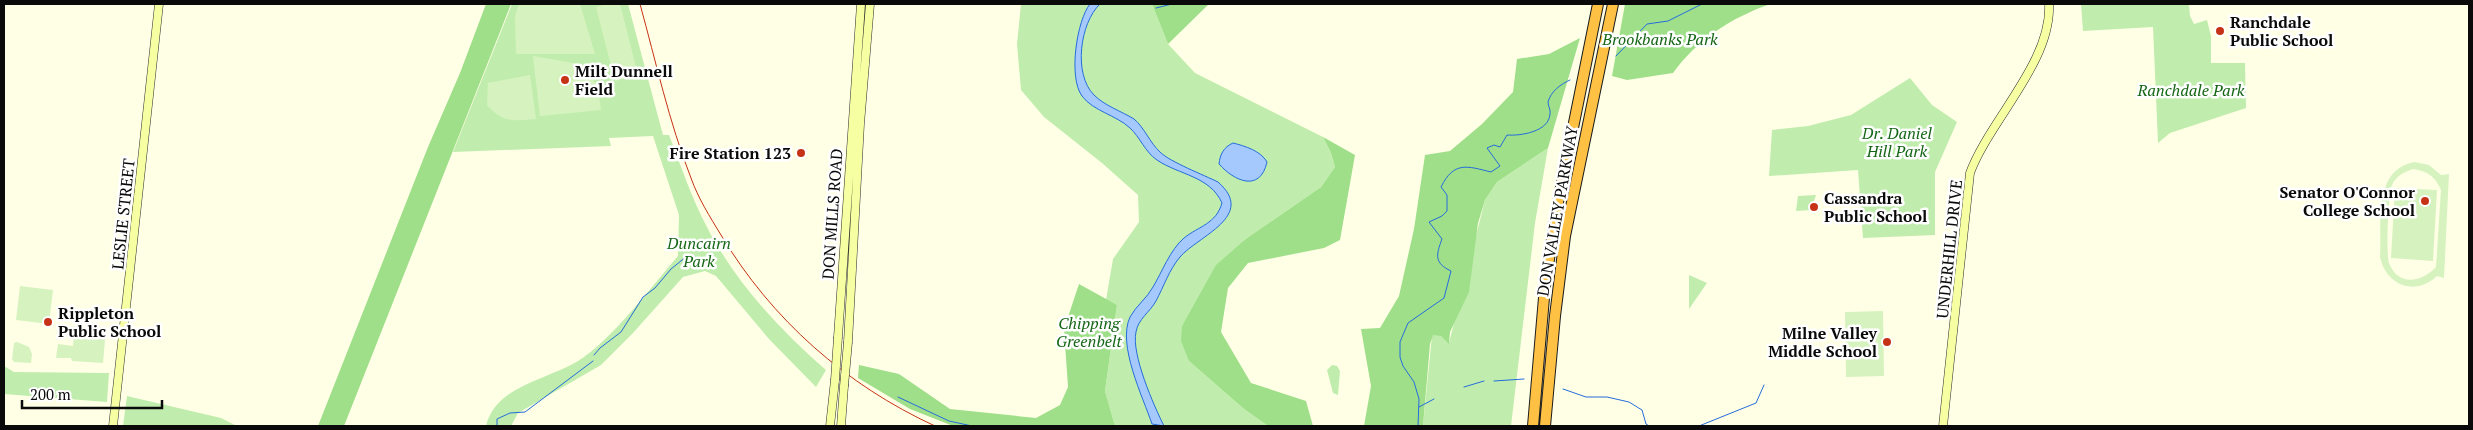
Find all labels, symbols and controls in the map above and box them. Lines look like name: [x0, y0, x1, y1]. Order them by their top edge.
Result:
place label: Ranchdale Public School: [2230, 11, 2333, 51]
marker: Ranchdale Public School: [2214, 25, 2226, 37]
park label: Brookbanks Park: [1601, 28, 1718, 50]
place label: Milt Dunnell Field: [575, 60, 673, 100]
marker: Milt Dunnell Field: [559, 74, 571, 86]
park label: Ranchdale Park: [2136, 79, 2245, 101]
park label: Dr. Daniel Hill Park: [1861, 122, 1933, 162]
street label: DON VALLEY PARKWAY: [1531, 123, 1583, 298]
place label: Fire Station 123: [670, 142, 791, 164]
marker: Fire Station 123: [795, 147, 807, 159]
street label: DON MILLS ROAD: [816, 148, 848, 280]
street label: LESLIE STREET: [106, 157, 140, 271]
street label: UNDERHILL DRIVE: [1931, 179, 1967, 319]
place label: Senator O'Connor College School: [2279, 181, 2415, 221]
place label: Cassandra Public School: [1824, 187, 1927, 227]
marker: Senator O'Connor College School: [2419, 195, 2431, 207]
marker: Cassandra Public School: [1808, 201, 1820, 213]
park label: Duncairn Park: [666, 232, 731, 272]
place label: Rippleton Public School: [58, 302, 161, 342]
park label: Chipping Greenbelt: [1056, 312, 1123, 352]
marker: Rippleton Public School: [42, 316, 54, 328]
place label: Milne Valley Middle School: [1768, 322, 1878, 362]
marker: Milne Valley Middle School: [1881, 336, 1893, 348]
scale bar: [22, 378, 162, 410]
text: 200 m: [30, 384, 71, 404]

